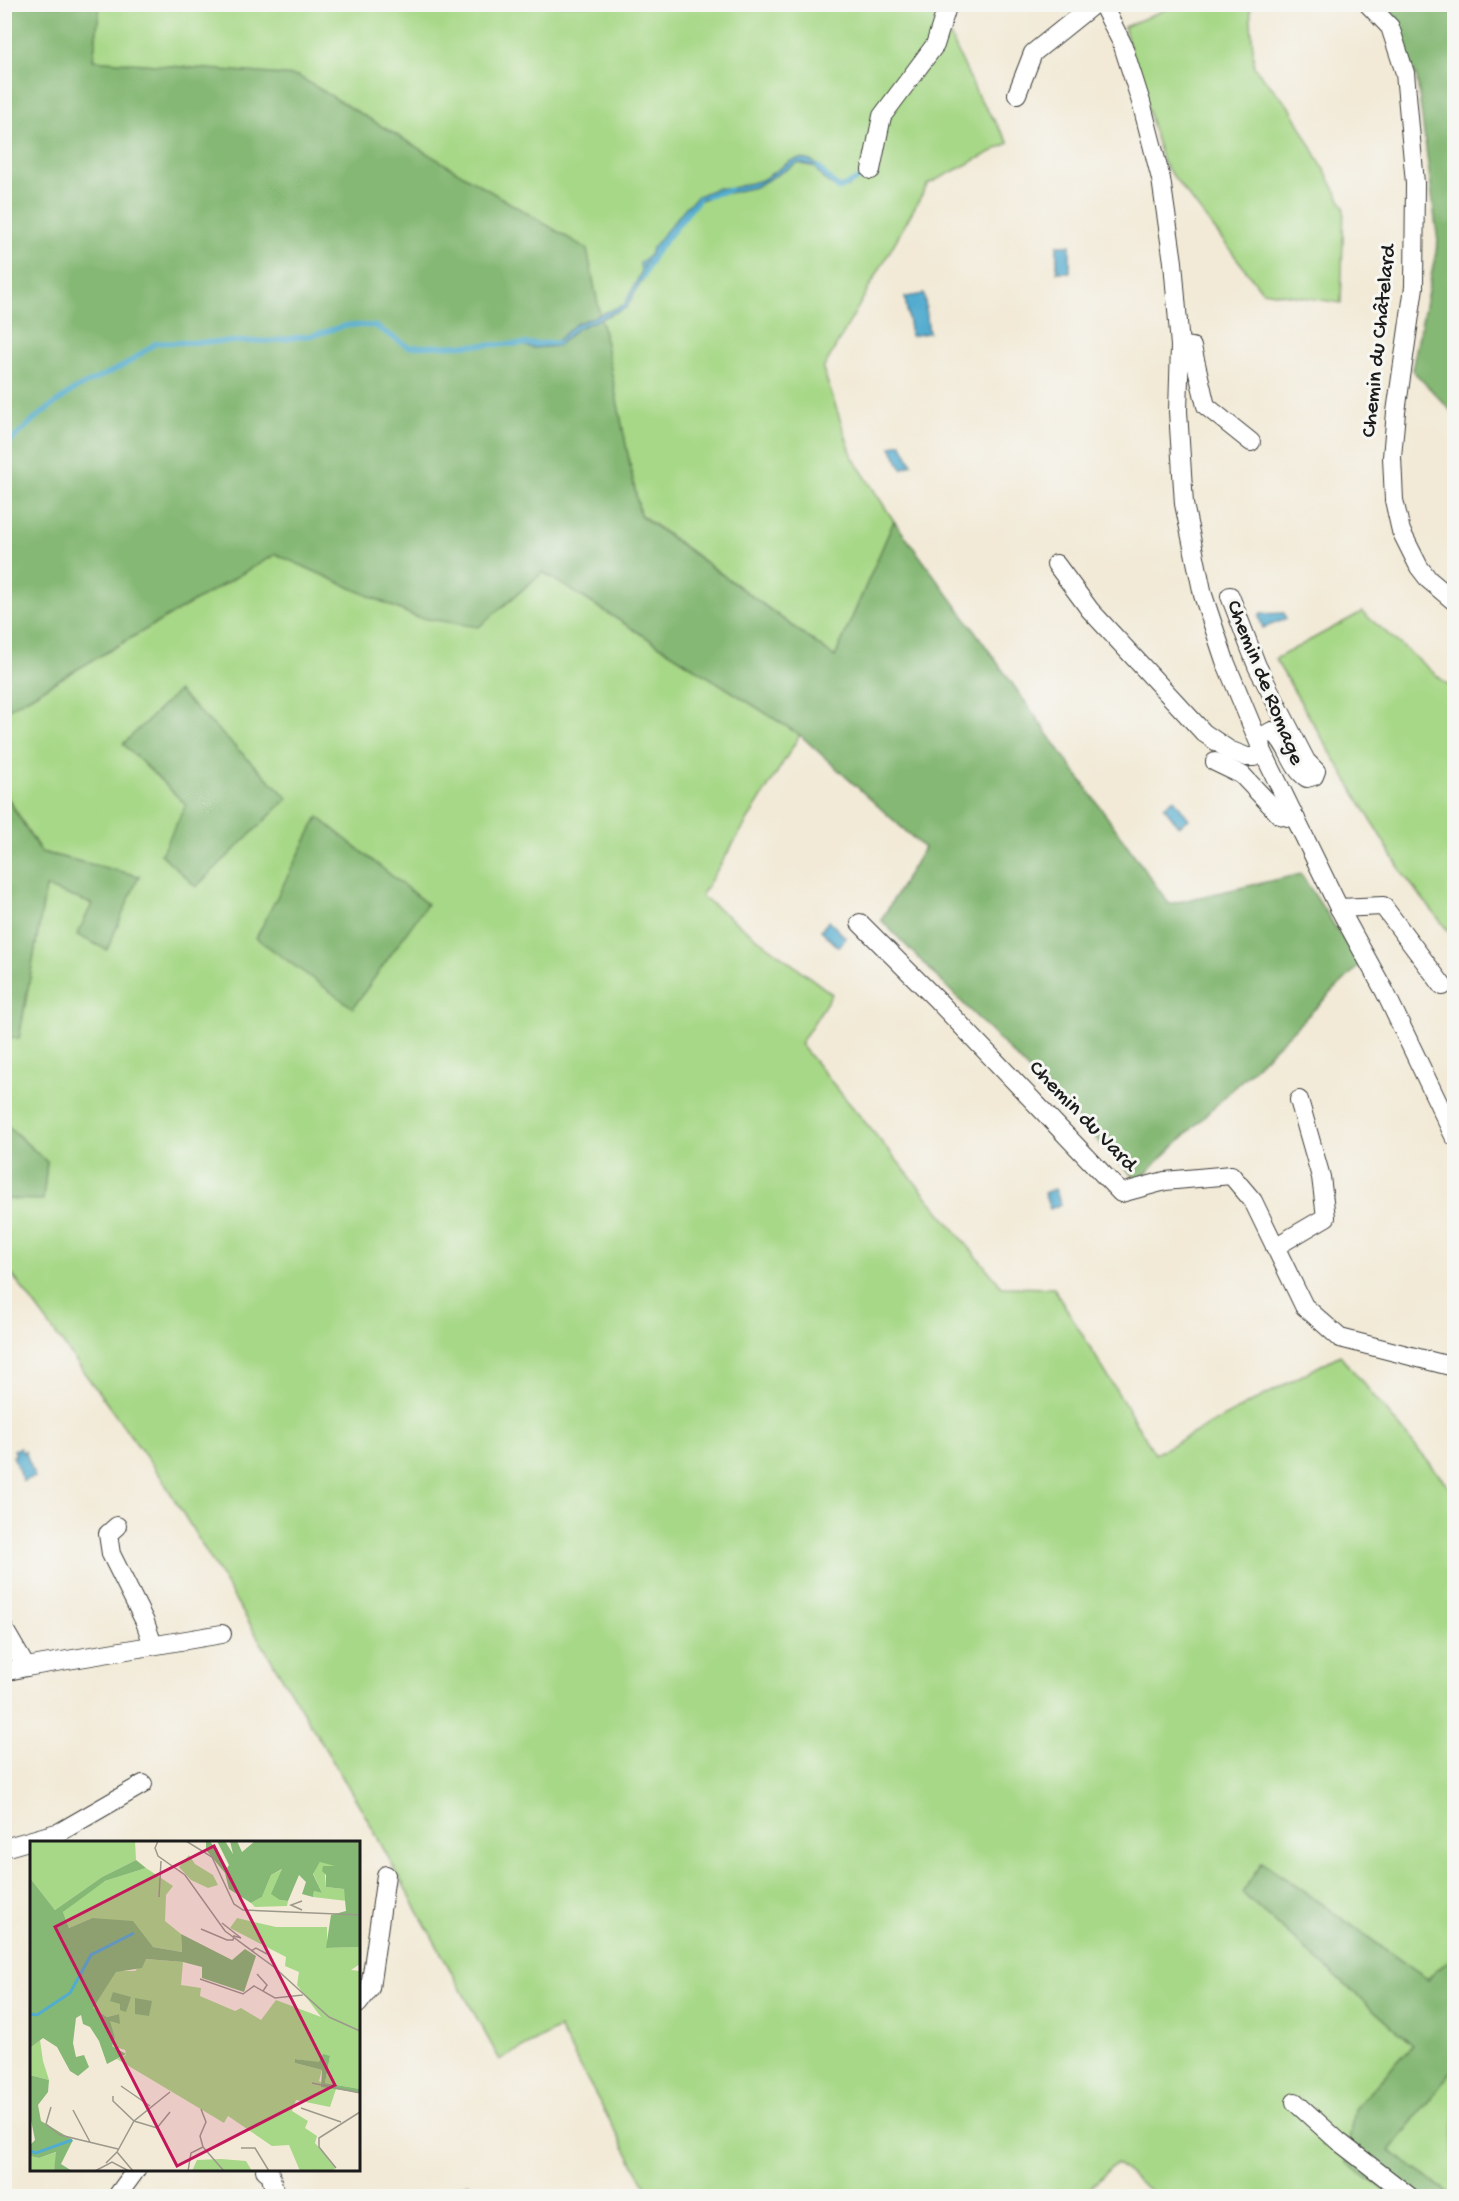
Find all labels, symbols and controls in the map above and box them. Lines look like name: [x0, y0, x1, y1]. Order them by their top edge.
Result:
street label: Chemin du Châtelard: [1357, 241, 1403, 439]
street label: Chemin de Romage: [1219, 597, 1309, 770]
street label: Chemin du Vard: [1022, 1056, 1143, 1180]
inset map: [30, 1841, 360, 2171]

